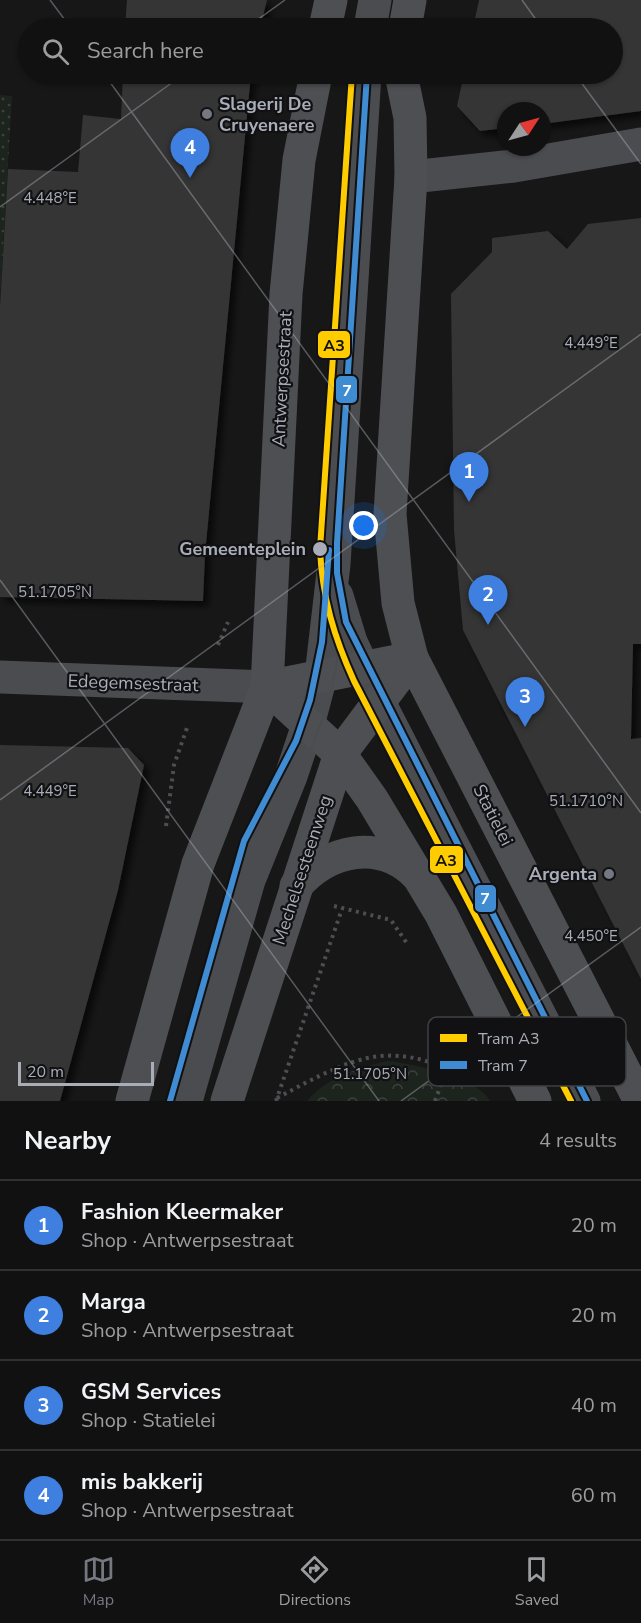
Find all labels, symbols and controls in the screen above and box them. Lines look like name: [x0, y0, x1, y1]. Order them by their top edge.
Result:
search box: [18, 18, 623, 84]
icon: search: [39, 35, 72, 68]
text: Search here: [87, 36, 204, 66]
place label: Slagerij De Cruyenaere: [219, 92, 315, 137]
north arrow: [497, 102, 551, 156]
marker: Slagerij De Cruyenaere: [200, 107, 214, 121]
pin: 4: [170, 128, 210, 178]
text: 4.448°E: [23, 188, 77, 208]
street label: Antwerpsestraat: [266, 310, 298, 448]
line badge: A3: [317, 330, 351, 359]
text: 4.449°E: [564, 333, 618, 353]
text: A3: [323, 335, 345, 357]
line badge: 7: [335, 375, 358, 404]
text: 7: [342, 380, 352, 402]
pin: 1: [450, 452, 488, 502]
your location: [349, 511, 378, 540]
place label: Gemeenteplein: [179, 537, 306, 561]
marker: Gemeenteplein: [311, 540, 329, 558]
pin: 2: [468, 576, 508, 625]
text: 51.1705°N: [18, 582, 92, 602]
street label: Edegemsestraat: [67, 669, 200, 697]
pin: 3: [506, 678, 544, 727]
street label: Statielei: [467, 780, 519, 850]
text: 4.449°E: [23, 781, 77, 801]
text: 51.1710°N: [549, 791, 623, 811]
street label: Mechelsesteenweg: [267, 792, 337, 948]
line badge: A3: [429, 845, 464, 874]
text: A3: [435, 850, 457, 872]
place label: Argenta: [529, 862, 597, 886]
marker: Argenta: [602, 867, 616, 881]
line badge: 7: [474, 884, 497, 913]
text: 7: [480, 888, 490, 910]
text: 4.450°E: [564, 926, 618, 946]
legend: [428, 1017, 626, 1086]
text: Tram A3: [478, 1028, 540, 1050]
text: Tram 7: [478, 1055, 528, 1077]
scale bar: [18, 1059, 154, 1086]
text: 20 m: [27, 1061, 64, 1083]
text: 51.1705°N: [333, 1064, 407, 1084]
text: Nearby: [24, 1123, 111, 1158]
text: 4 results: [539, 1127, 617, 1154]
text: Fashion Kleermaker: [81, 1197, 283, 1227]
text: 1: [38, 1212, 50, 1239]
text: 20 m: [571, 1212, 617, 1239]
text: Shop · Antwerpsestraat: [81, 1227, 294, 1254]
text: Marga: [81, 1287, 146, 1317]
text: 2: [38, 1302, 50, 1329]
text: 20 m: [571, 1302, 617, 1329]
text: Shop · Antwerpsestraat: [81, 1317, 294, 1344]
text: GSM Services: [81, 1377, 221, 1407]
text: 3: [38, 1392, 50, 1419]
text: 40 m: [571, 1392, 617, 1419]
text: Shop · Statielei: [81, 1407, 216, 1434]
text: mis bakkerij: [81, 1467, 203, 1497]
text: 4: [38, 1482, 50, 1509]
text: 60 m: [571, 1482, 617, 1509]
text: Shop · Antwerpsestraat: [81, 1497, 294, 1524]
tab: Map: [82, 1553, 115, 1611]
tab: Directions: [279, 1553, 351, 1611]
tab: Saved: [515, 1553, 559, 1611]

